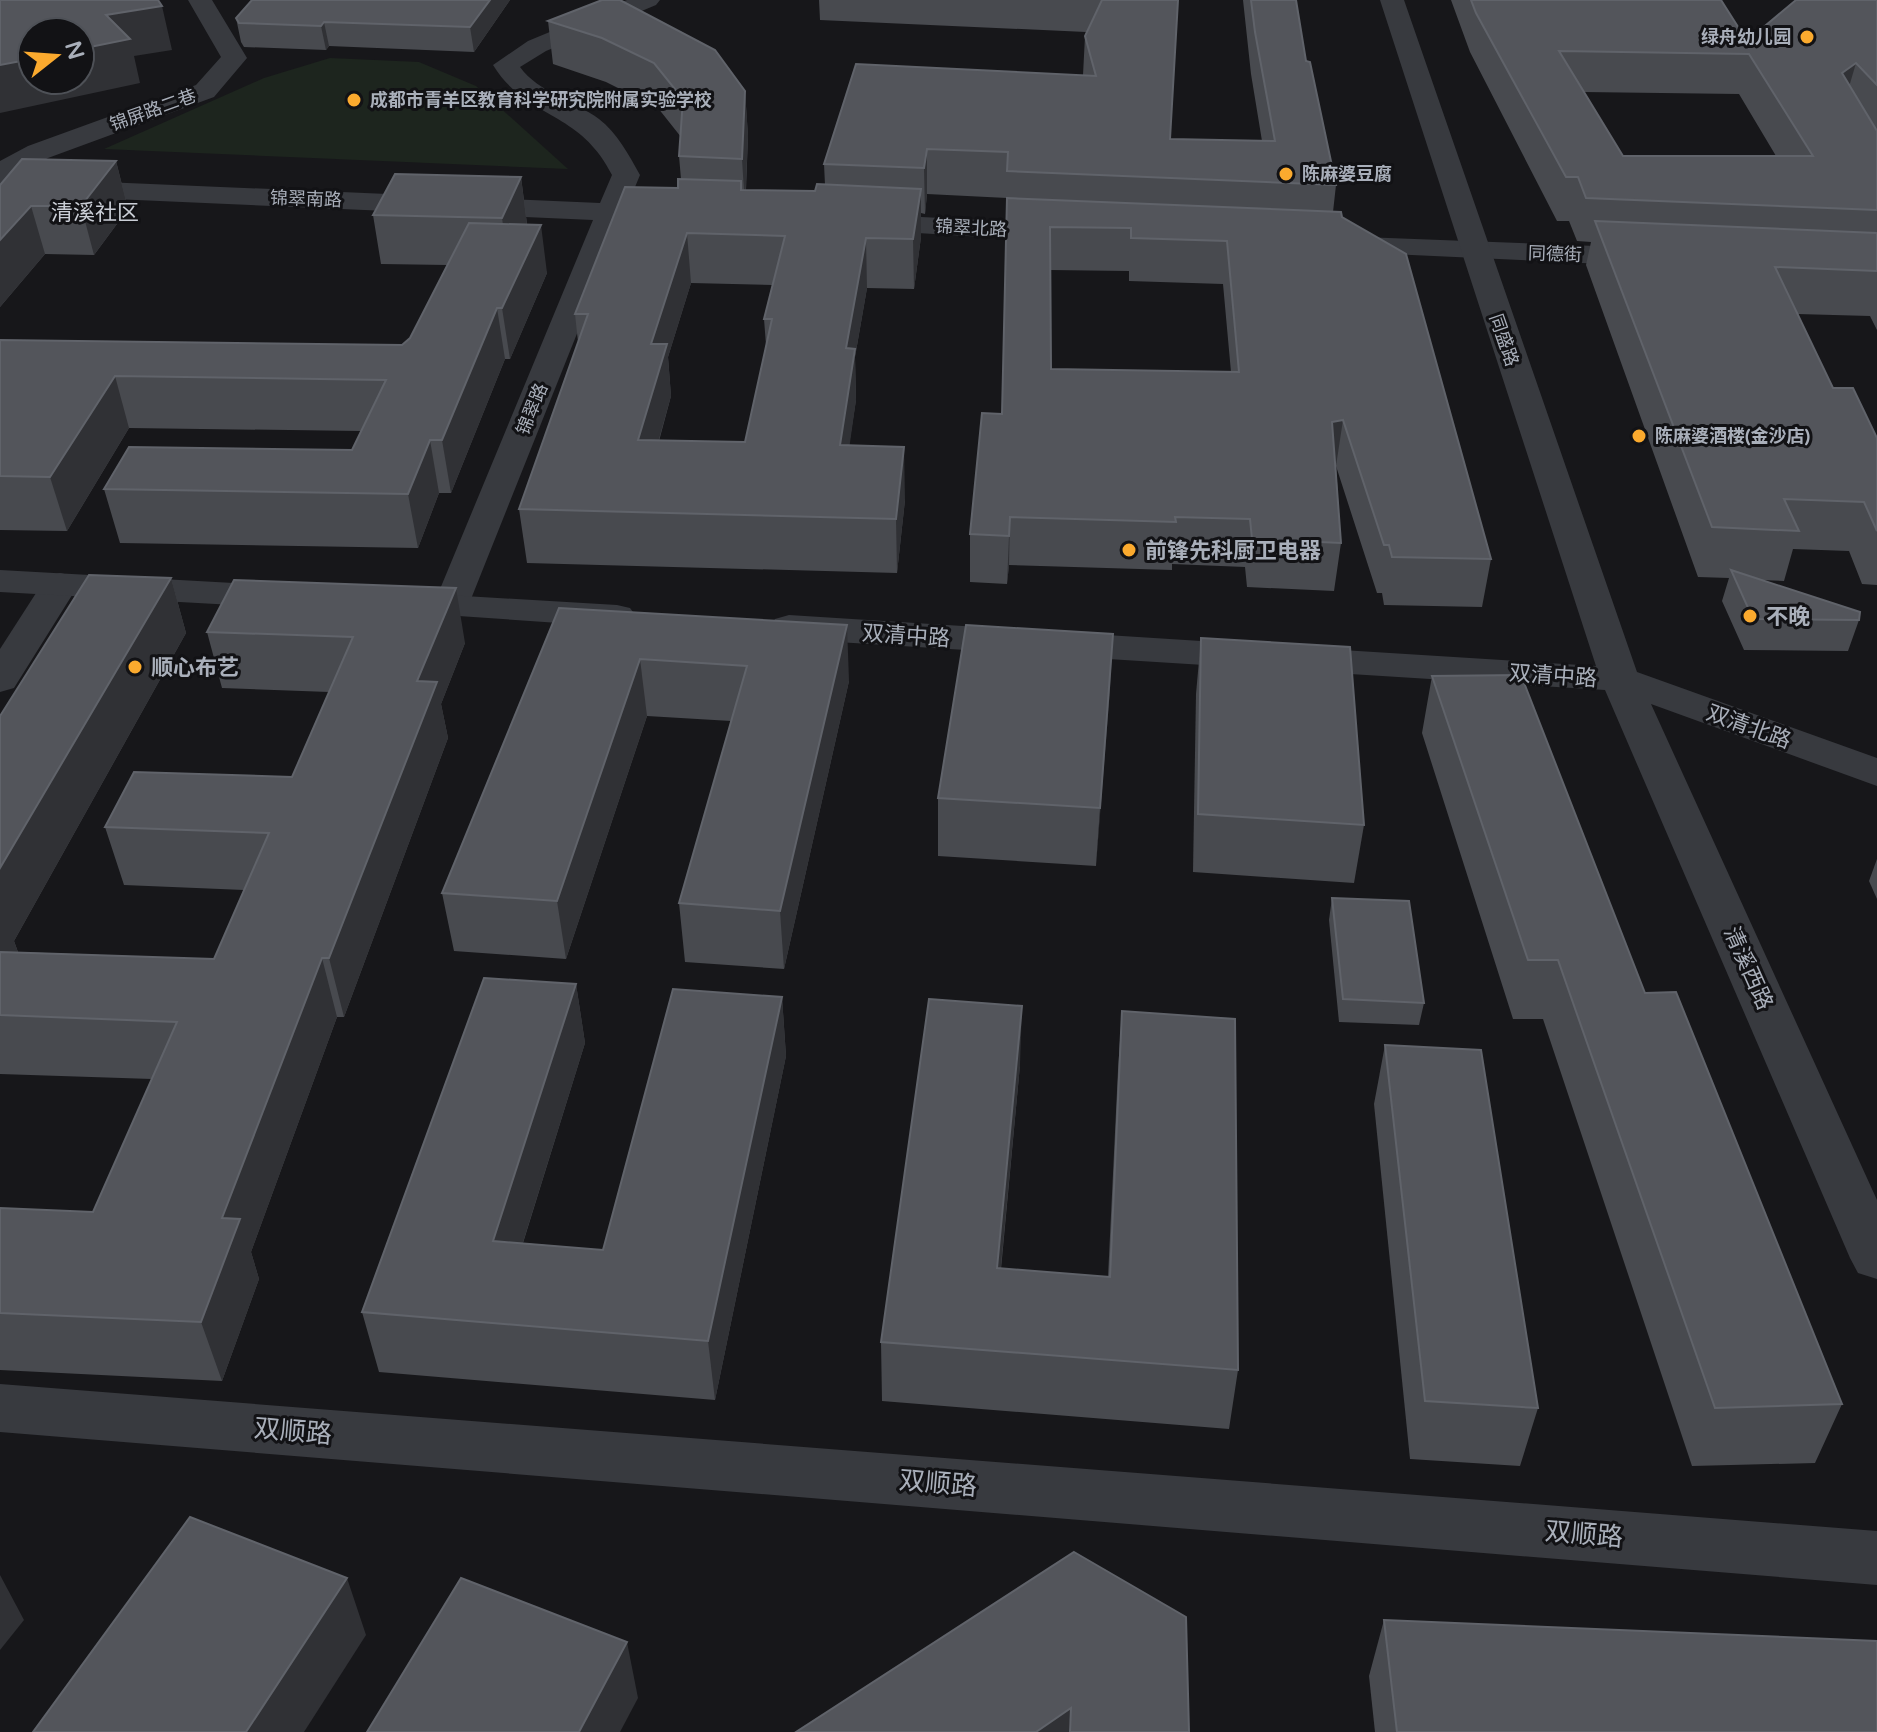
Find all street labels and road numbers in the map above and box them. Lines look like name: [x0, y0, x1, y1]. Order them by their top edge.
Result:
street label: 锦屏路二巷: [107, 84, 199, 136]
street label: 锦翠南路: [270, 187, 342, 211]
street label: 锦翠北路: [934, 215, 1008, 241]
street label: 同德街: [1528, 242, 1582, 266]
street label: 同盛路: [1485, 311, 1523, 369]
street label: 锦翠路: [512, 380, 552, 438]
street label: 双清中路: [861, 620, 951, 652]
street label: 双清中路: [1508, 660, 1598, 692]
street label: 双清北路: [1703, 700, 1794, 754]
street label: 清溪西路: [1718, 923, 1778, 1014]
street label: 双顺路: [253, 1413, 333, 1450]
street label: 双顺路: [898, 1465, 978, 1502]
street label: 双顺路: [1544, 1516, 1624, 1553]

